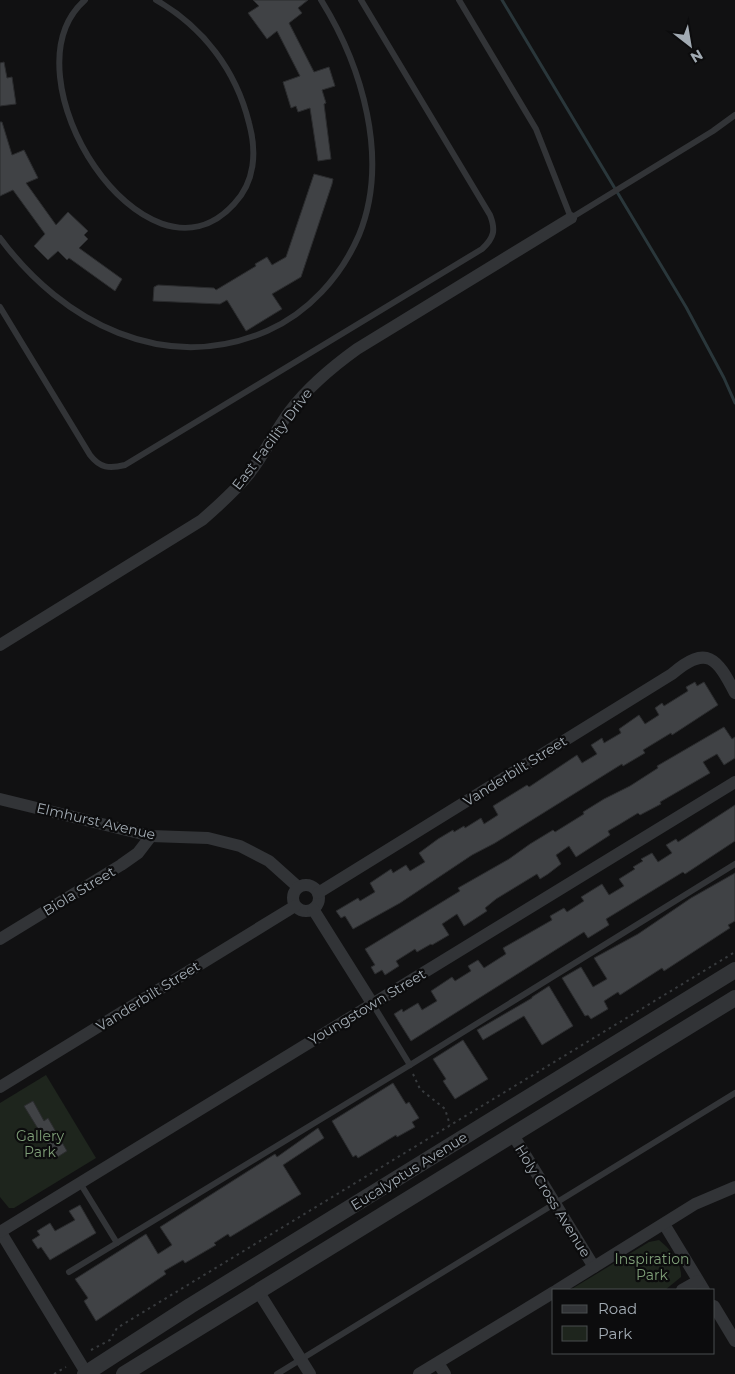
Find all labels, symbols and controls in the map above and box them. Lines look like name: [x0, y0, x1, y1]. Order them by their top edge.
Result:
north arrow: [665, 20, 715, 70]
text: N: [687, 46, 706, 67]
street label: East Facility Drive: [228, 385, 316, 493]
street label: Vanderbilt Street: [460, 732, 570, 810]
street label: Elmhurst Avenue: [35, 799, 157, 843]
street label: Biola Street: [40, 862, 119, 920]
street label: Vanderbilt Street: [93, 957, 203, 1035]
street label: Youngstown Street: [305, 965, 429, 1049]
park label: Gallery Park: [16, 1127, 64, 1161]
street label: Eucalyptus Avenue: [347, 1128, 471, 1214]
street label: Holy Cross Avenue: [511, 1141, 595, 1261]
park label: Inspiration Park: [615, 1250, 689, 1284]
legend: [552, 1289, 715, 1354]
text: Road: [598, 1299, 637, 1318]
text: Park: [598, 1324, 632, 1343]

